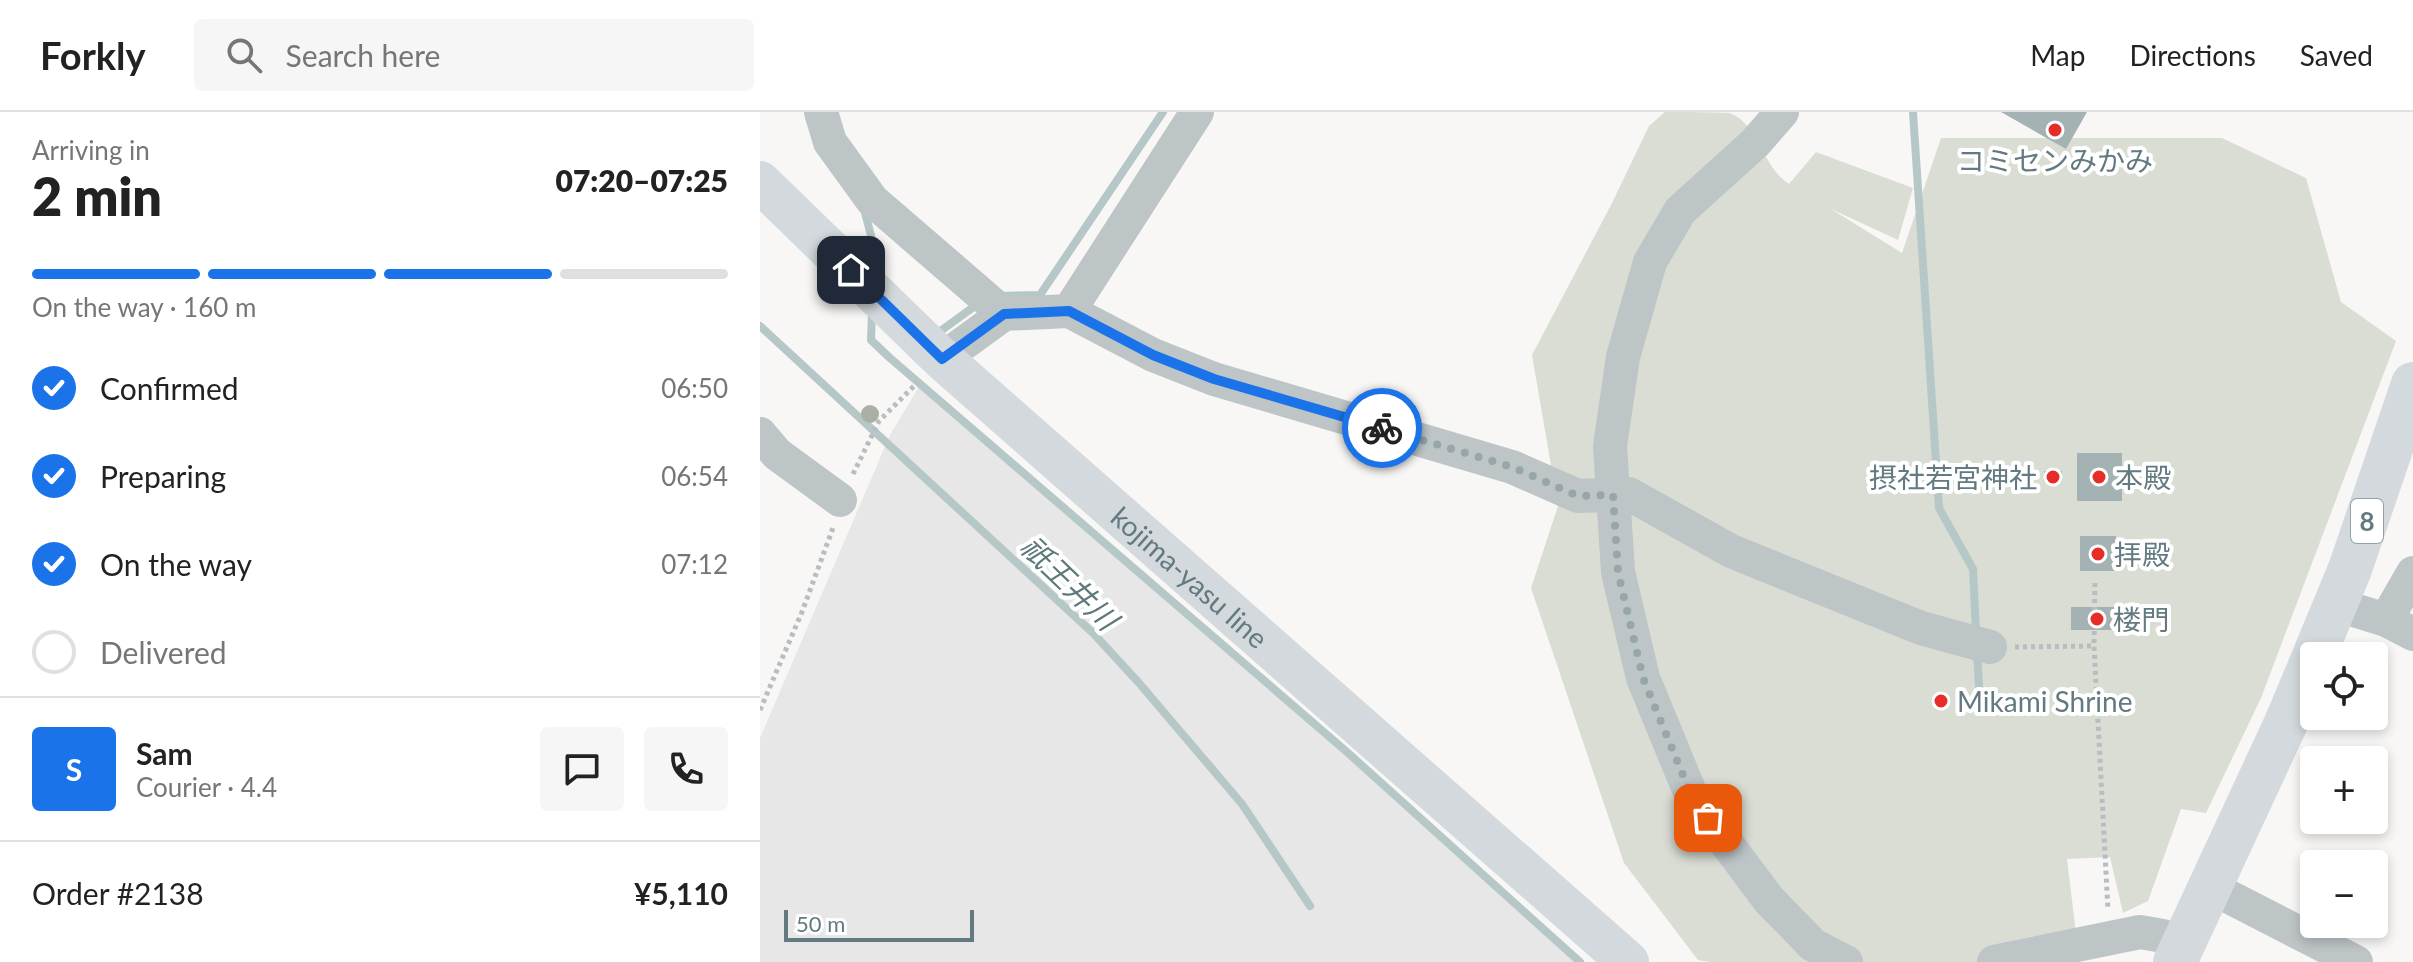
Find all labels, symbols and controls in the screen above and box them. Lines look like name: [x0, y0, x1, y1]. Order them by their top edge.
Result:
search box: [194, 19, 754, 91]
text: Forkly: [40, 32, 146, 78]
icon: search: [222, 33, 266, 77]
text: Search here: [286, 37, 440, 73]
text: Map: [2030, 38, 2085, 72]
text: Directions: [2129, 38, 2256, 72]
text: Saved: [2300, 38, 2373, 72]
marker: コミセンみかみ: [2046, 121, 2064, 139]
text: Arriving in: [32, 134, 150, 166]
place label: コミセンみかみ: [1957, 143, 2153, 177]
text: 07:20–07:25: [555, 162, 728, 198]
text: 2 min: [32, 165, 162, 227]
pin: [817, 236, 885, 304]
icon: home: [829, 248, 873, 292]
text: On the way · 160 m: [32, 291, 256, 323]
icon: check: [32, 366, 76, 410]
text: Confirmed: [100, 370, 239, 406]
text: 06:50: [661, 372, 728, 404]
courier: [1342, 388, 1422, 468]
icon: bike: [1360, 406, 1404, 450]
icon: check: [32, 454, 76, 498]
text: Preparing: [100, 458, 226, 494]
text: 06:54: [661, 460, 728, 492]
place label: 摂社若宮神社: [1869, 460, 2037, 494]
place label: 本殿: [2115, 460, 2171, 494]
marker: 摂社若宮神社: [2044, 468, 2062, 486]
marker: 本殿: [2090, 468, 2108, 486]
street label: kojima-yasu line: [1105, 499, 1275, 655]
road number: 8: [2351, 499, 2383, 543]
water label: 祇王井川: [1014, 527, 1128, 639]
place label: 拝殿: [2114, 537, 2170, 571]
icon: check: [32, 542, 76, 586]
marker: 拝殿: [2089, 545, 2107, 563]
text: On the way: [100, 546, 252, 582]
text: 07:12: [661, 548, 728, 580]
place label: 楼門: [2113, 602, 2169, 636]
marker: 楼門: [2088, 610, 2106, 628]
text: Delivered: [100, 634, 227, 670]
map controls: [2300, 642, 2388, 938]
button: locate: [2300, 642, 2388, 730]
place label: Mikami Shrine: [1957, 684, 2132, 718]
marker: Mikami Shrine: [1932, 692, 1950, 710]
button: chat: [540, 727, 624, 811]
button: phone: [644, 727, 728, 811]
text: Sam: [136, 735, 193, 771]
button: +: [2300, 746, 2388, 834]
text: S: [66, 751, 82, 787]
text: Courier · 4.4: [136, 771, 277, 803]
pin: [1674, 784, 1742, 852]
icon: bag: [1686, 796, 1730, 840]
button: −: [2300, 850, 2388, 938]
text: Order #2138: [32, 875, 204, 911]
text: ¥5,110: [634, 875, 728, 911]
scale bar: [784, 906, 974, 942]
text: 50 m: [796, 910, 845, 937]

